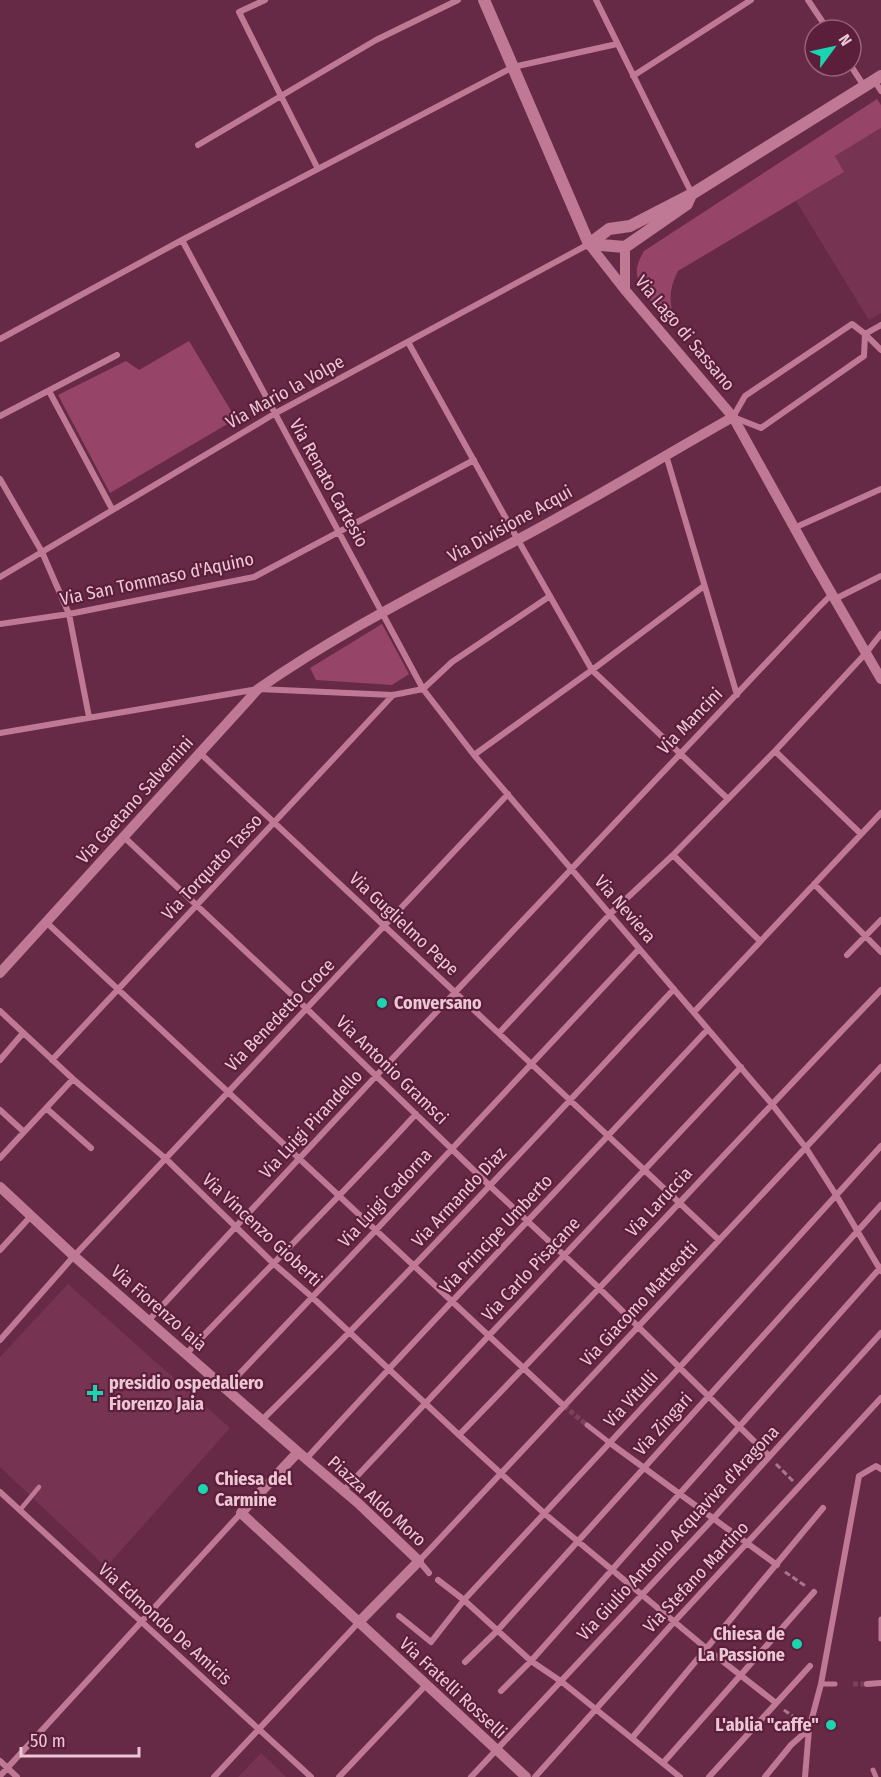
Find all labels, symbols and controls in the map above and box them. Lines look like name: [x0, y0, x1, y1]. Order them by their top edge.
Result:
north arrow: [803, 18, 863, 78]
text: N: [835, 31, 856, 49]
street label: Via Lago di Sassano: [630, 271, 740, 395]
street label: Via Mario la Volpe: [222, 350, 348, 434]
street label: Via Renato Cartesio: [285, 415, 373, 551]
street label: Via Divisione Acqui: [444, 481, 576, 567]
street label: Via San Tommaso d'Aquino: [58, 548, 256, 610]
street label: Via Mancini: [653, 683, 727, 759]
street label: Via Gaetano Salvemini: [72, 732, 198, 868]
street label: Via Torquato Tasso: [157, 809, 267, 925]
street label: Via Guglielmo Pepe: [345, 868, 463, 980]
street label: Via Neviera: [590, 871, 660, 947]
street label: Via Benedetto Croce: [221, 954, 339, 1076]
place label: Conversano: [394, 992, 482, 1014]
marker: Conversano: [375, 996, 389, 1010]
street label: Via Antonio Gramsci: [331, 1011, 453, 1129]
street label: Via Luigi Pirandello: [255, 1065, 367, 1183]
street label: Via Armando Diaz: [407, 1142, 511, 1252]
street label: Via Luigi Cadorna: [334, 1144, 437, 1252]
street label: Via Laruccia: [621, 1162, 697, 1242]
street label: Via Vincenzo Gioberti: [198, 1169, 326, 1291]
street label: Via Principe Umberto: [435, 1170, 557, 1298]
street label: Via Carlo Pisacane: [477, 1212, 585, 1326]
street label: Via Giacomo Matteotti: [576, 1237, 702, 1371]
street label: Via Fiorenzo Iaia: [107, 1260, 212, 1356]
street label: Via Vitulli: [599, 1366, 663, 1432]
place label: presidio ospedaliero Fiorenzo Jaia: [109, 1372, 264, 1415]
marker: presidio ospedaliero Fiorenzo Jaia: [86, 1384, 104, 1402]
street label: Via Zingari: [629, 1388, 697, 1460]
street label: Via Giulio Antonio Acquaviva d'Aragona: [572, 1421, 784, 1645]
street label: Piazza Aldo Moro: [323, 1451, 431, 1551]
place label: Chiesa del Carmine: [215, 1468, 292, 1511]
marker: Chiesa del Carmine: [196, 1482, 210, 1496]
street label: Via Stefano Martino: [639, 1517, 753, 1637]
street label: Via Edmondo De Amicis: [94, 1558, 236, 1690]
place label: Chiesa de La Passione: [698, 1623, 785, 1666]
street label: Via Fratelli Rosselli: [395, 1633, 511, 1743]
marker: Chiesa de La Passione: [790, 1637, 804, 1651]
place label: L'ablia "caffe": [715, 1714, 819, 1736]
marker: L'ablia "caffe": [824, 1718, 838, 1732]
scale bar: [21, 1720, 140, 1758]
text: 50 m: [30, 1730, 66, 1752]

